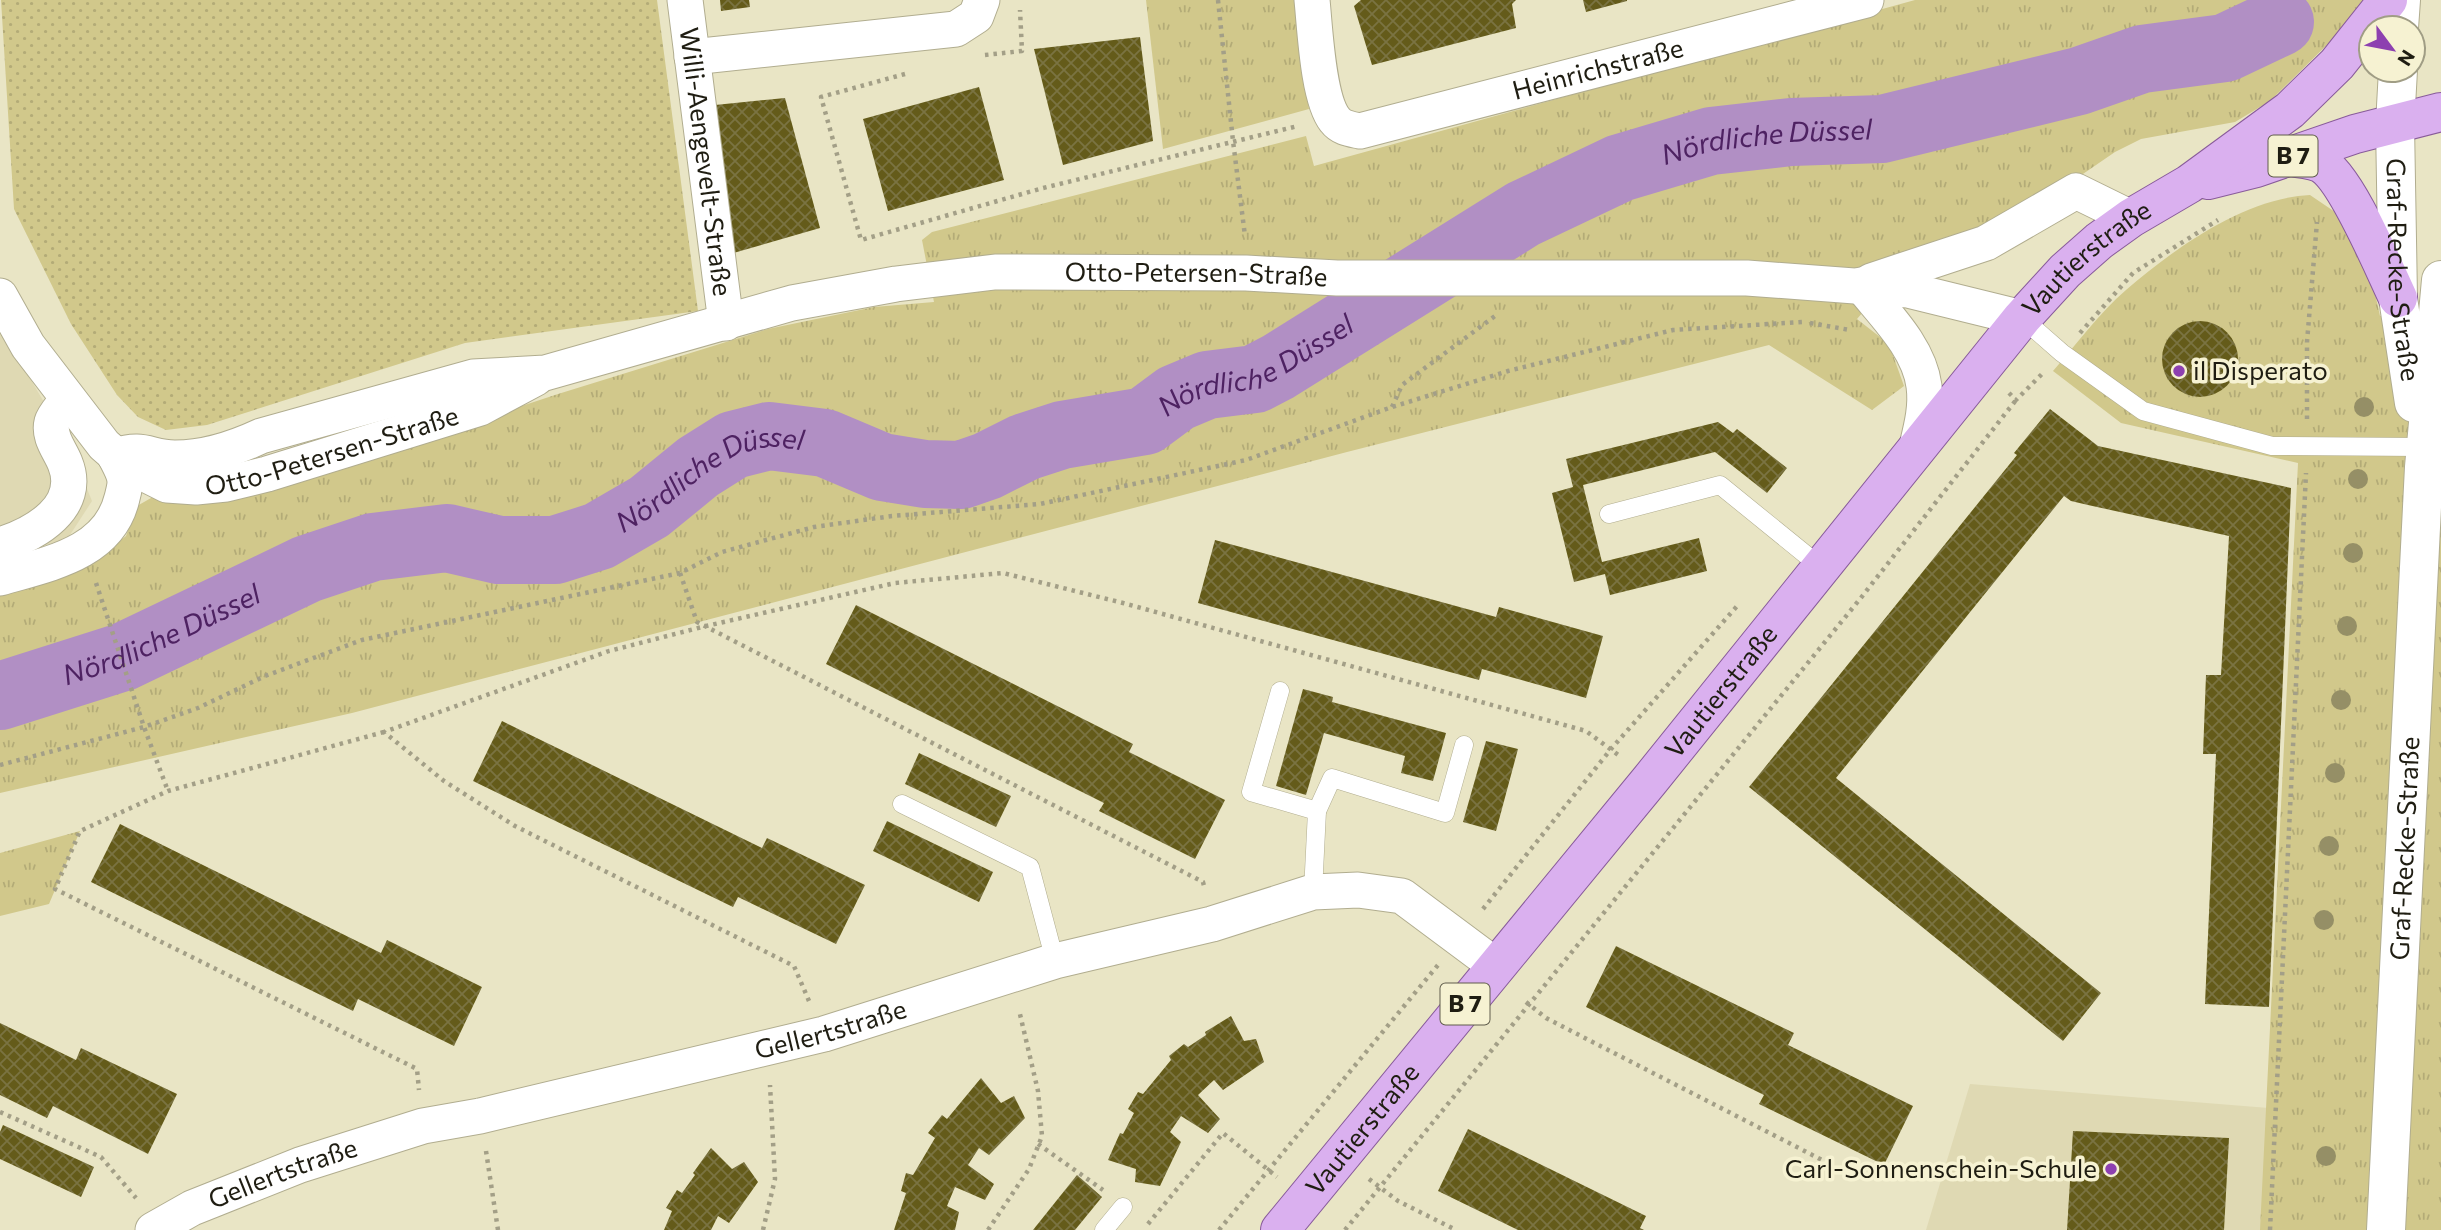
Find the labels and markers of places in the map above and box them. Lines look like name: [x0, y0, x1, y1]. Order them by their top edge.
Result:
place label: il Disperato: [2193, 354, 2328, 385]
marker: il Disperato: [2171, 363, 2187, 379]
place label: Carl-Sonnenschein-Schule: [1785, 1152, 2097, 1183]
marker: Carl-Sonnenschein-Schule: [2103, 1161, 2119, 1177]

